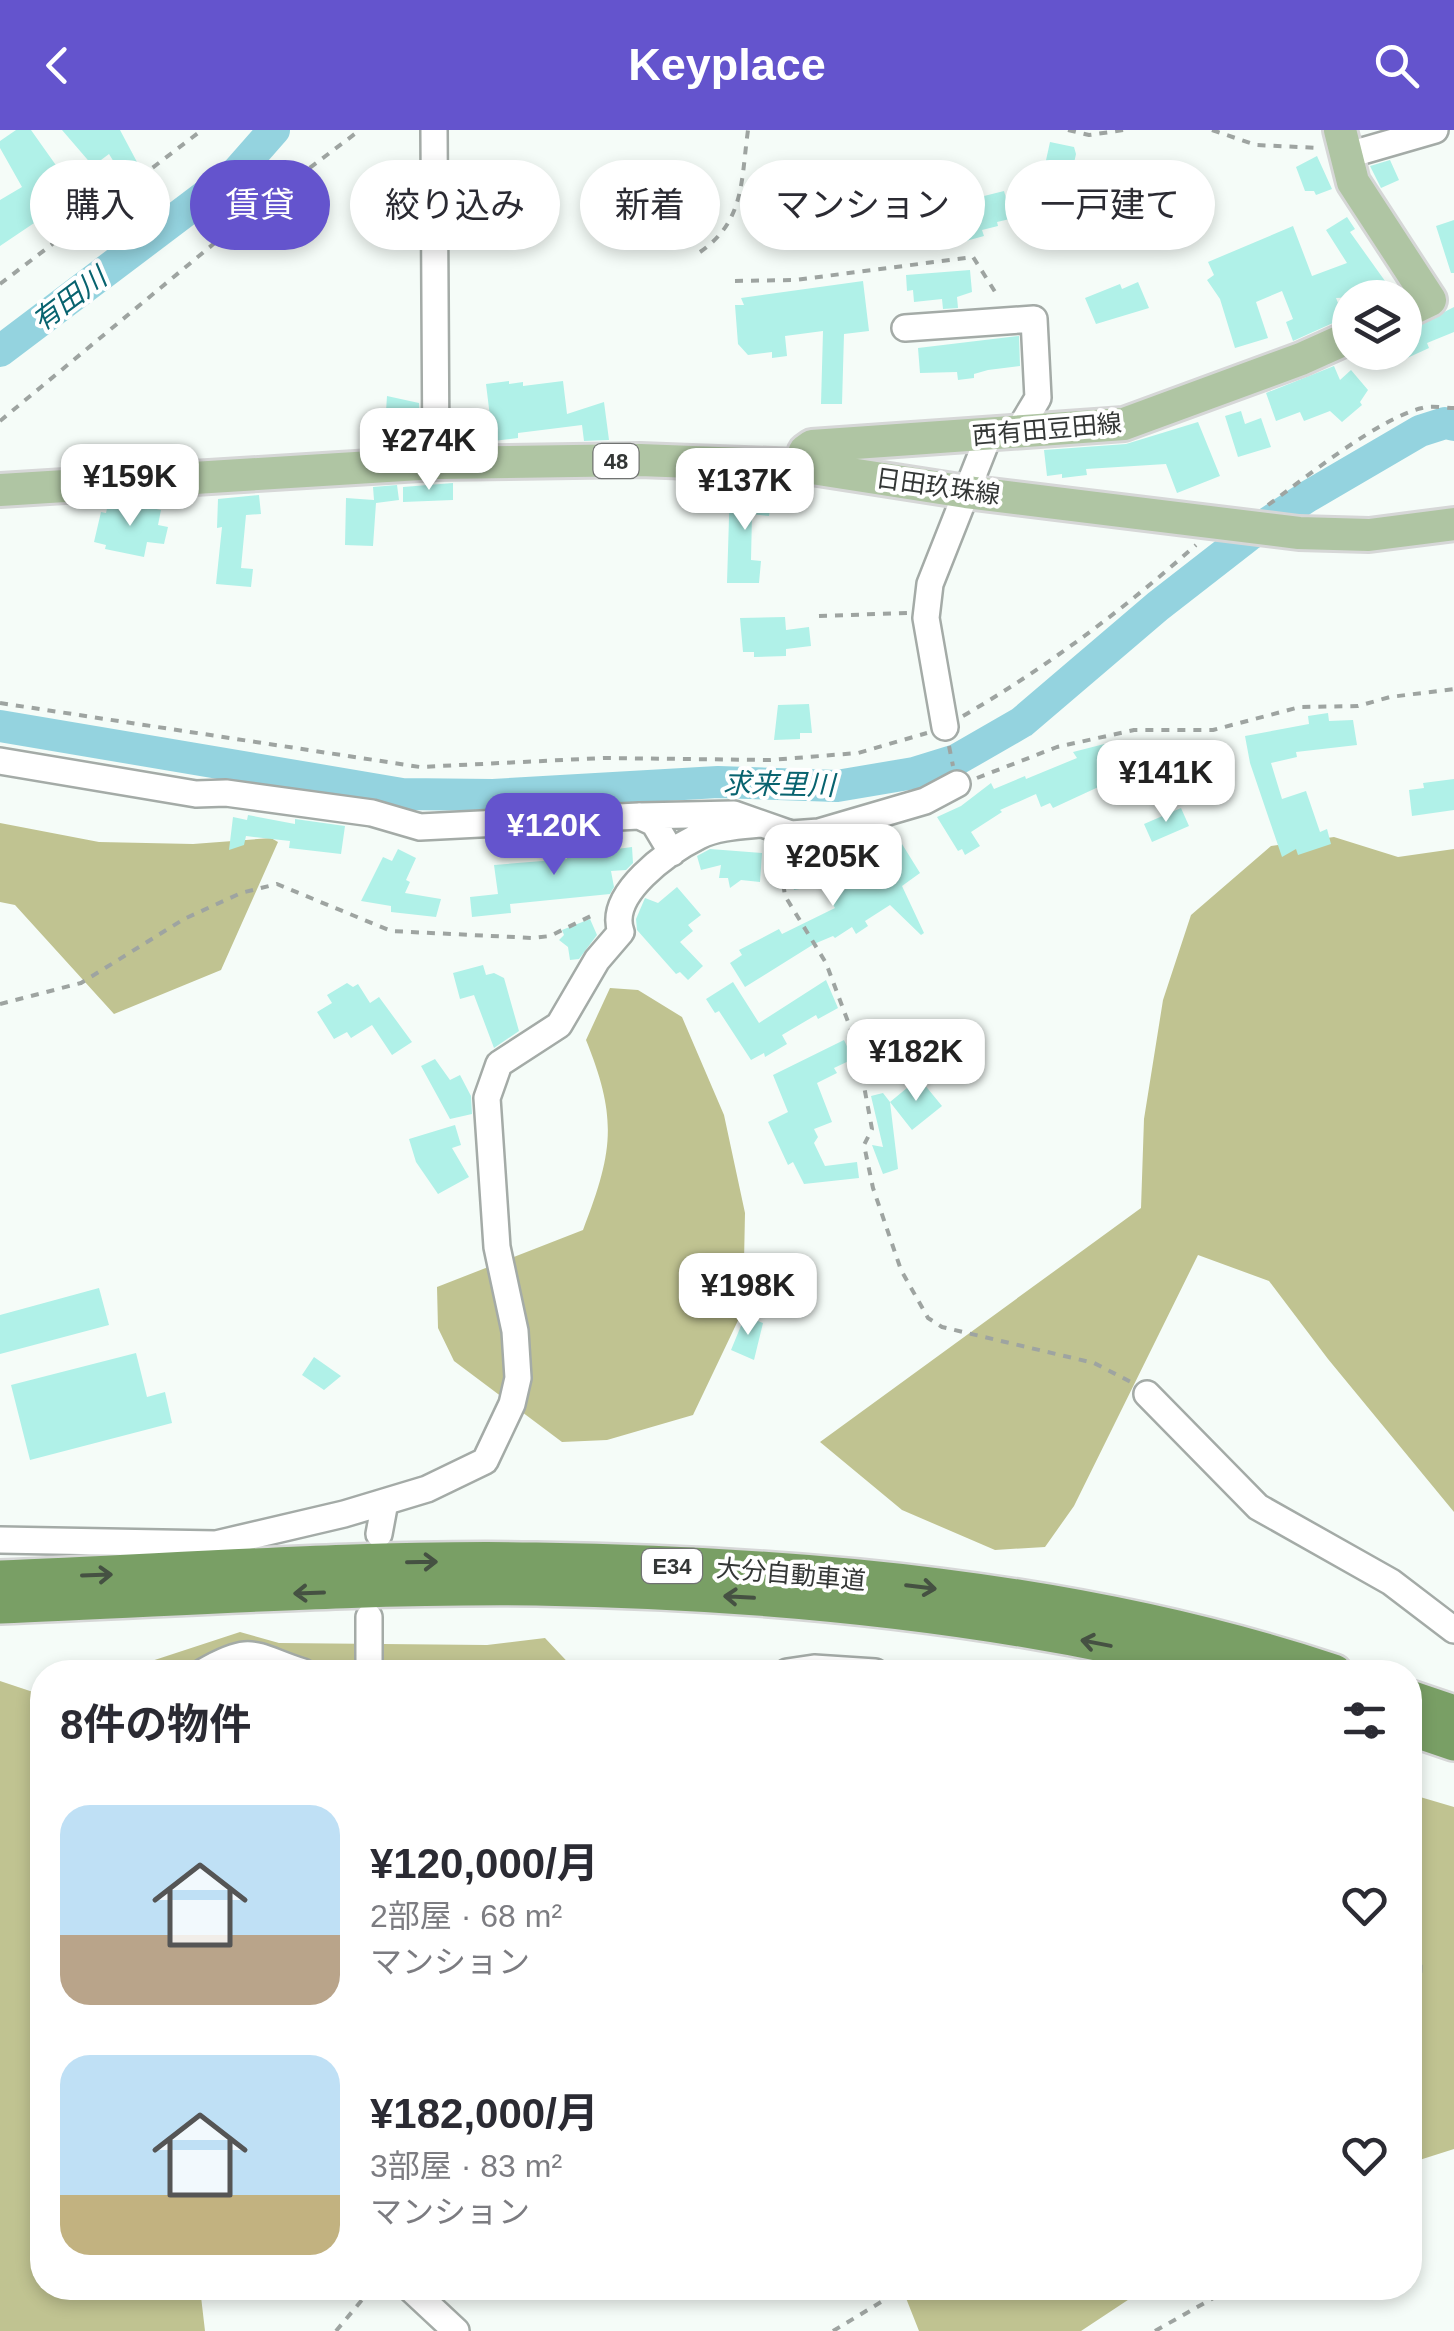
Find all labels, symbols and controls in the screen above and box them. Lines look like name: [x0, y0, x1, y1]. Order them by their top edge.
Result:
icon: back: [30, 38, 85, 93]
icon: search: [1369, 38, 1424, 93]
text: Keyplace: [628, 39, 826, 90]
chip: 購入: [30, 160, 170, 250]
chip: 賃貸: [190, 160, 330, 250]
chip: 絞り込み: [350, 160, 560, 250]
chip: 新着: [580, 160, 720, 250]
chip: マンション: [740, 160, 985, 250]
chip: 一戸建て: [1005, 160, 1215, 250]
water label: 有田川: [26, 260, 115, 337]
map controls: [1332, 280, 1422, 370]
button: layers: [1332, 280, 1422, 370]
pin: ¥274K: [359, 408, 499, 493]
street label: 西有田豆田線: [971, 409, 1123, 449]
text: ¥274K: [382, 422, 476, 458]
pin: ¥159K: [60, 444, 200, 529]
road number: 48: [594, 444, 638, 478]
pin: ¥137K: [675, 448, 815, 533]
text: ¥159K: [83, 458, 177, 494]
text: ¥137K: [698, 462, 792, 498]
street label: 日田玖珠線: [874, 463, 1002, 509]
pin: ¥141K: [1096, 740, 1236, 825]
text: ¥141K: [1119, 754, 1213, 790]
water label: 求来里川: [723, 768, 838, 801]
pin: ¥120K: [484, 793, 624, 878]
text: ¥120K: [507, 807, 601, 843]
pin: ¥205K: [763, 824, 903, 909]
text: ¥205K: [786, 838, 880, 874]
pin: ¥182K: [846, 1019, 986, 1104]
text: ¥182K: [869, 1033, 963, 1069]
pin: ¥198K: [678, 1253, 818, 1338]
text: ¥198K: [701, 1267, 795, 1303]
road number: E34: [642, 1549, 702, 1583]
one-way arrow: [406, 1553, 438, 1572]
street label: 大分自動車道: [715, 1554, 867, 1594]
one-way arrow: [81, 1565, 113, 1584]
one-way arrow: [904, 1578, 937, 1596]
one-way arrow: [294, 1584, 326, 1603]
one-way arrow: [724, 1588, 756, 1607]
one-way arrow: [1081, 1633, 1113, 1652]
icon: filters: [1337, 1693, 1392, 1748]
text: 8件の物件: [60, 1701, 251, 1748]
text: ¥120,000/月: [370, 1840, 599, 1887]
icon: home: [140, 1845, 260, 1965]
icon: heart: [1337, 1878, 1392, 1933]
text: 2部屋 · 68 m²: [370, 1898, 562, 1934]
text: マンション: [370, 1944, 530, 1980]
text: ¥182,000/月: [370, 2090, 599, 2137]
icon: home: [140, 2095, 260, 2215]
icon: heart: [1337, 2128, 1392, 2183]
text: 3部屋 · 83 m²: [370, 2148, 562, 2184]
text: マンション: [370, 2194, 530, 2230]

